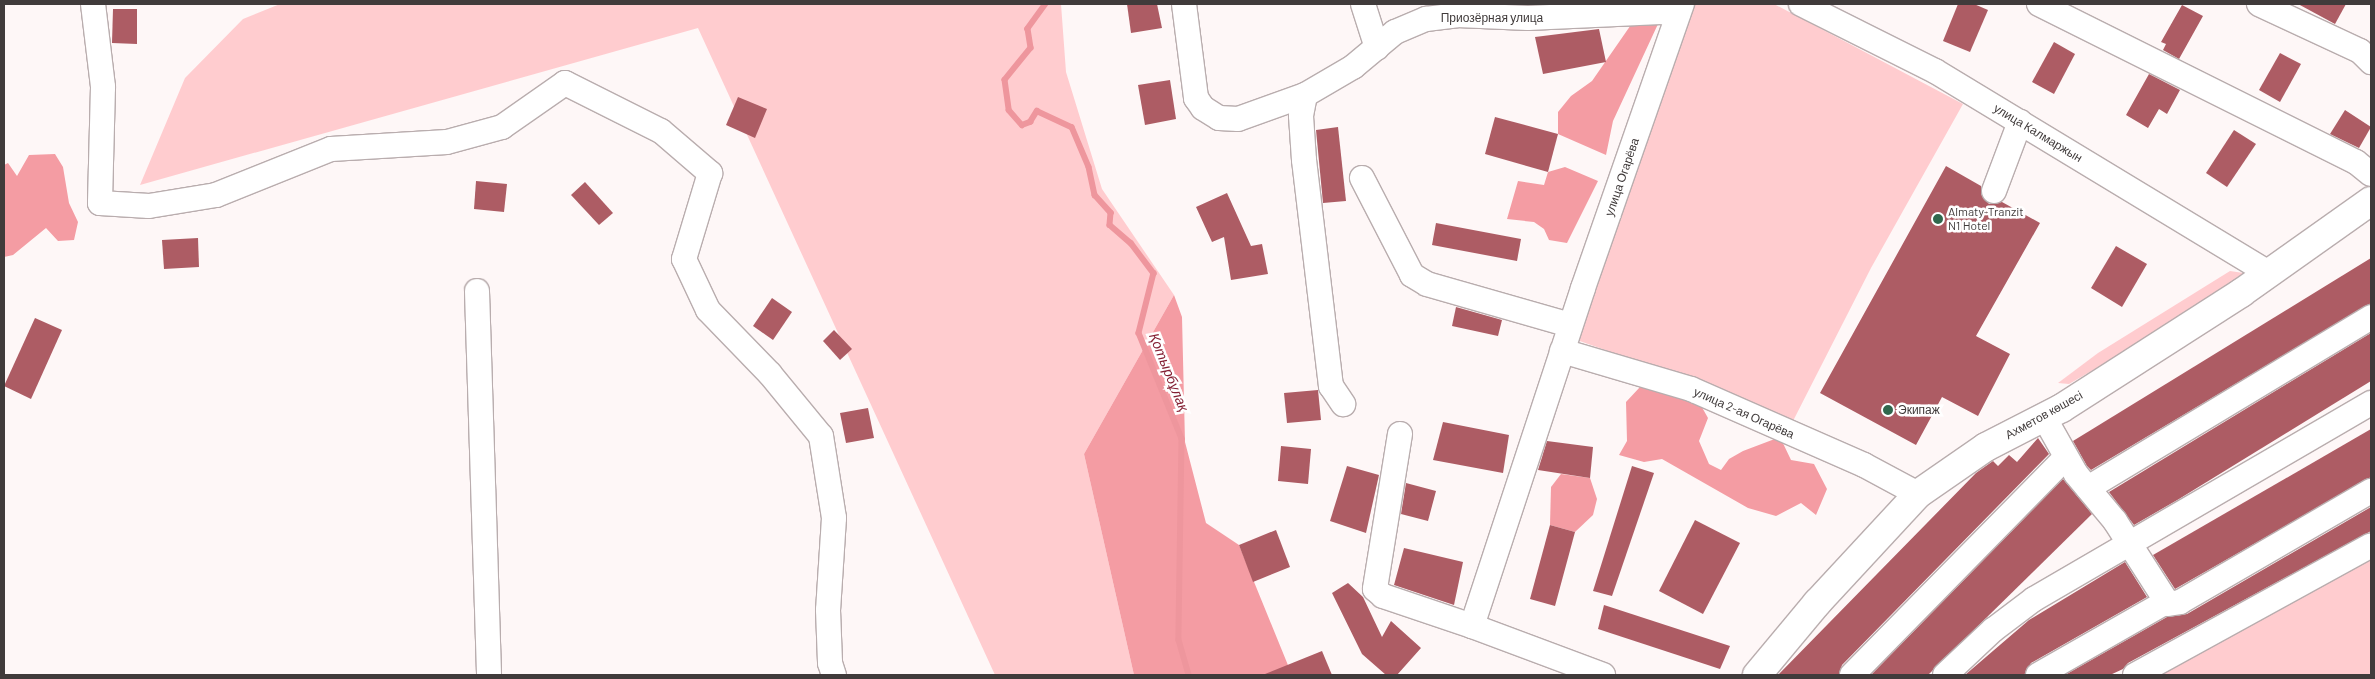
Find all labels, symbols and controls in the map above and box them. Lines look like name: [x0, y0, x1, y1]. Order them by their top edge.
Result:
street label: Приозёрная улица: [1441, 11, 1543, 25]
street label: улица Калмаржын: [1991, 101, 2085, 165]
street label: улица Огарёва: [1602, 136, 1642, 218]
place label: Almaty-Tranzit N1 Hotel: [1948, 205, 2024, 233]
marker: Almaty-Tranzit N1 Hotel: [1932, 213, 1944, 225]
water label: Қотырбұлақ: [1146, 330, 1192, 414]
street label: улица 2-ая Огарёва: [1692, 384, 1796, 442]
street label: Ахметов көшесі: [2003, 388, 2085, 442]
place label: Экипаж: [1898, 403, 1940, 417]
marker: Экипаж: [1882, 404, 1894, 416]

